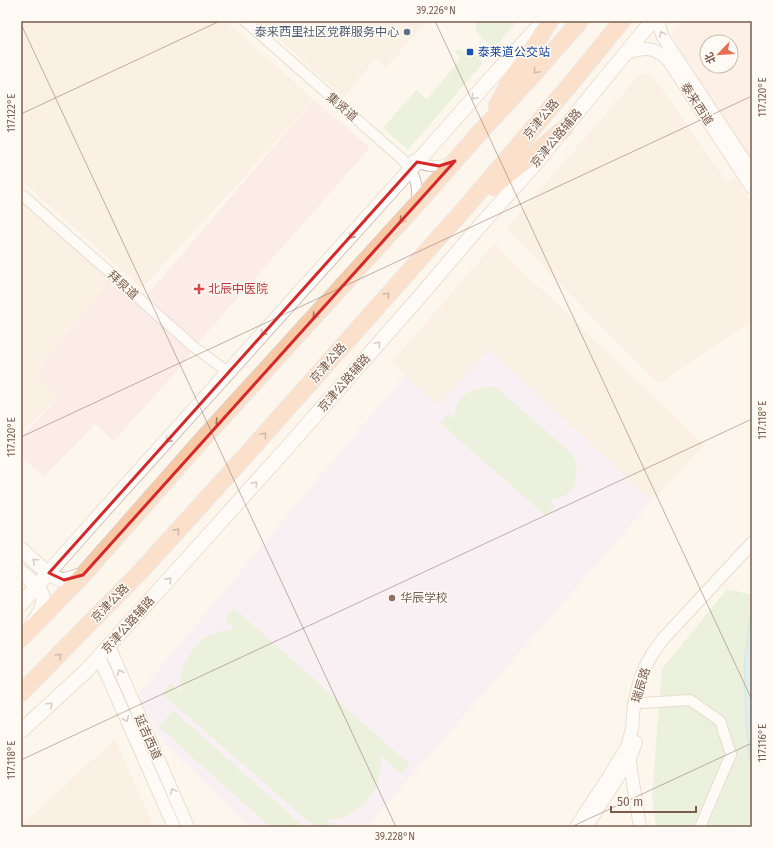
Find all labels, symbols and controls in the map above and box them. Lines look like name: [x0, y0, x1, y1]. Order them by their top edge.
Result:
text: 39.226°N: [416, 5, 456, 17]
place label: 泰来西里社区党群服务中心: [255, 25, 399, 39]
marker: 泰来西里社区党群服务中心: [402, 27, 412, 37]
one-way arrow: [659, 30, 667, 38]
north arrow: [699, 34, 739, 74]
place label: 泰莱道公交站: [478, 45, 550, 59]
marker: 泰莱道公交站: [465, 47, 475, 57]
text: 北: [702, 50, 719, 66]
one-way arrow: [534, 67, 541, 74]
text: 117.120°E: [757, 77, 769, 117]
street label: 泰来西道: [678, 80, 716, 128]
street label: 集贤道: [324, 90, 360, 124]
one-way arrow: [472, 92, 479, 100]
text: 117.122°E: [6, 93, 18, 133]
street label: 京津公路: [520, 96, 562, 142]
street label: 京津公路辅路: [527, 106, 585, 170]
one-way arrow: [400, 215, 407, 223]
one-way arrow: [348, 231, 355, 239]
street label: 拜泉道: [105, 268, 141, 302]
place label: 北辰中医院: [208, 282, 268, 296]
marker: 北辰中医院: [193, 283, 205, 295]
one-way arrow: [383, 292, 390, 300]
one-way arrow: [312, 311, 319, 319]
one-way arrow: [261, 328, 268, 335]
street label: 京津公路: [307, 340, 349, 386]
one-way arrow: [373, 341, 381, 349]
street label: 京津公路辅路: [315, 351, 373, 415]
text: 117.118°E: [757, 401, 769, 439]
text: 117.120°E: [6, 417, 18, 457]
one-way arrow: [215, 418, 222, 425]
one-way arrow: [260, 432, 267, 440]
one-way arrow: [165, 435, 172, 443]
one-way arrow: [250, 481, 257, 488]
one-way arrow: [173, 528, 180, 536]
one-way arrow: [32, 558, 40, 566]
one-way arrow: [164, 578, 171, 585]
street label: 京津公路: [88, 581, 132, 625]
place label: 华辰学校: [400, 591, 448, 605]
marker: 华辰学校: [387, 593, 397, 603]
street label: 京津公路辅路: [99, 594, 157, 656]
one-way arrow: [54, 653, 61, 661]
street label: 瑞辰路: [629, 666, 653, 704]
one-way arrow: [117, 669, 125, 677]
one-way arrow: [45, 702, 53, 709]
street label: 延吉西道: [132, 712, 164, 762]
one-way arrow: [121, 714, 129, 722]
text: 117.116°E: [757, 724, 769, 762]
text: 117.118°E: [6, 741, 18, 779]
one-way arrow: [169, 788, 177, 795]
scale bar: [611, 788, 696, 814]
text: 50 m: [617, 795, 643, 809]
text: 39.228°N: [375, 831, 415, 843]

